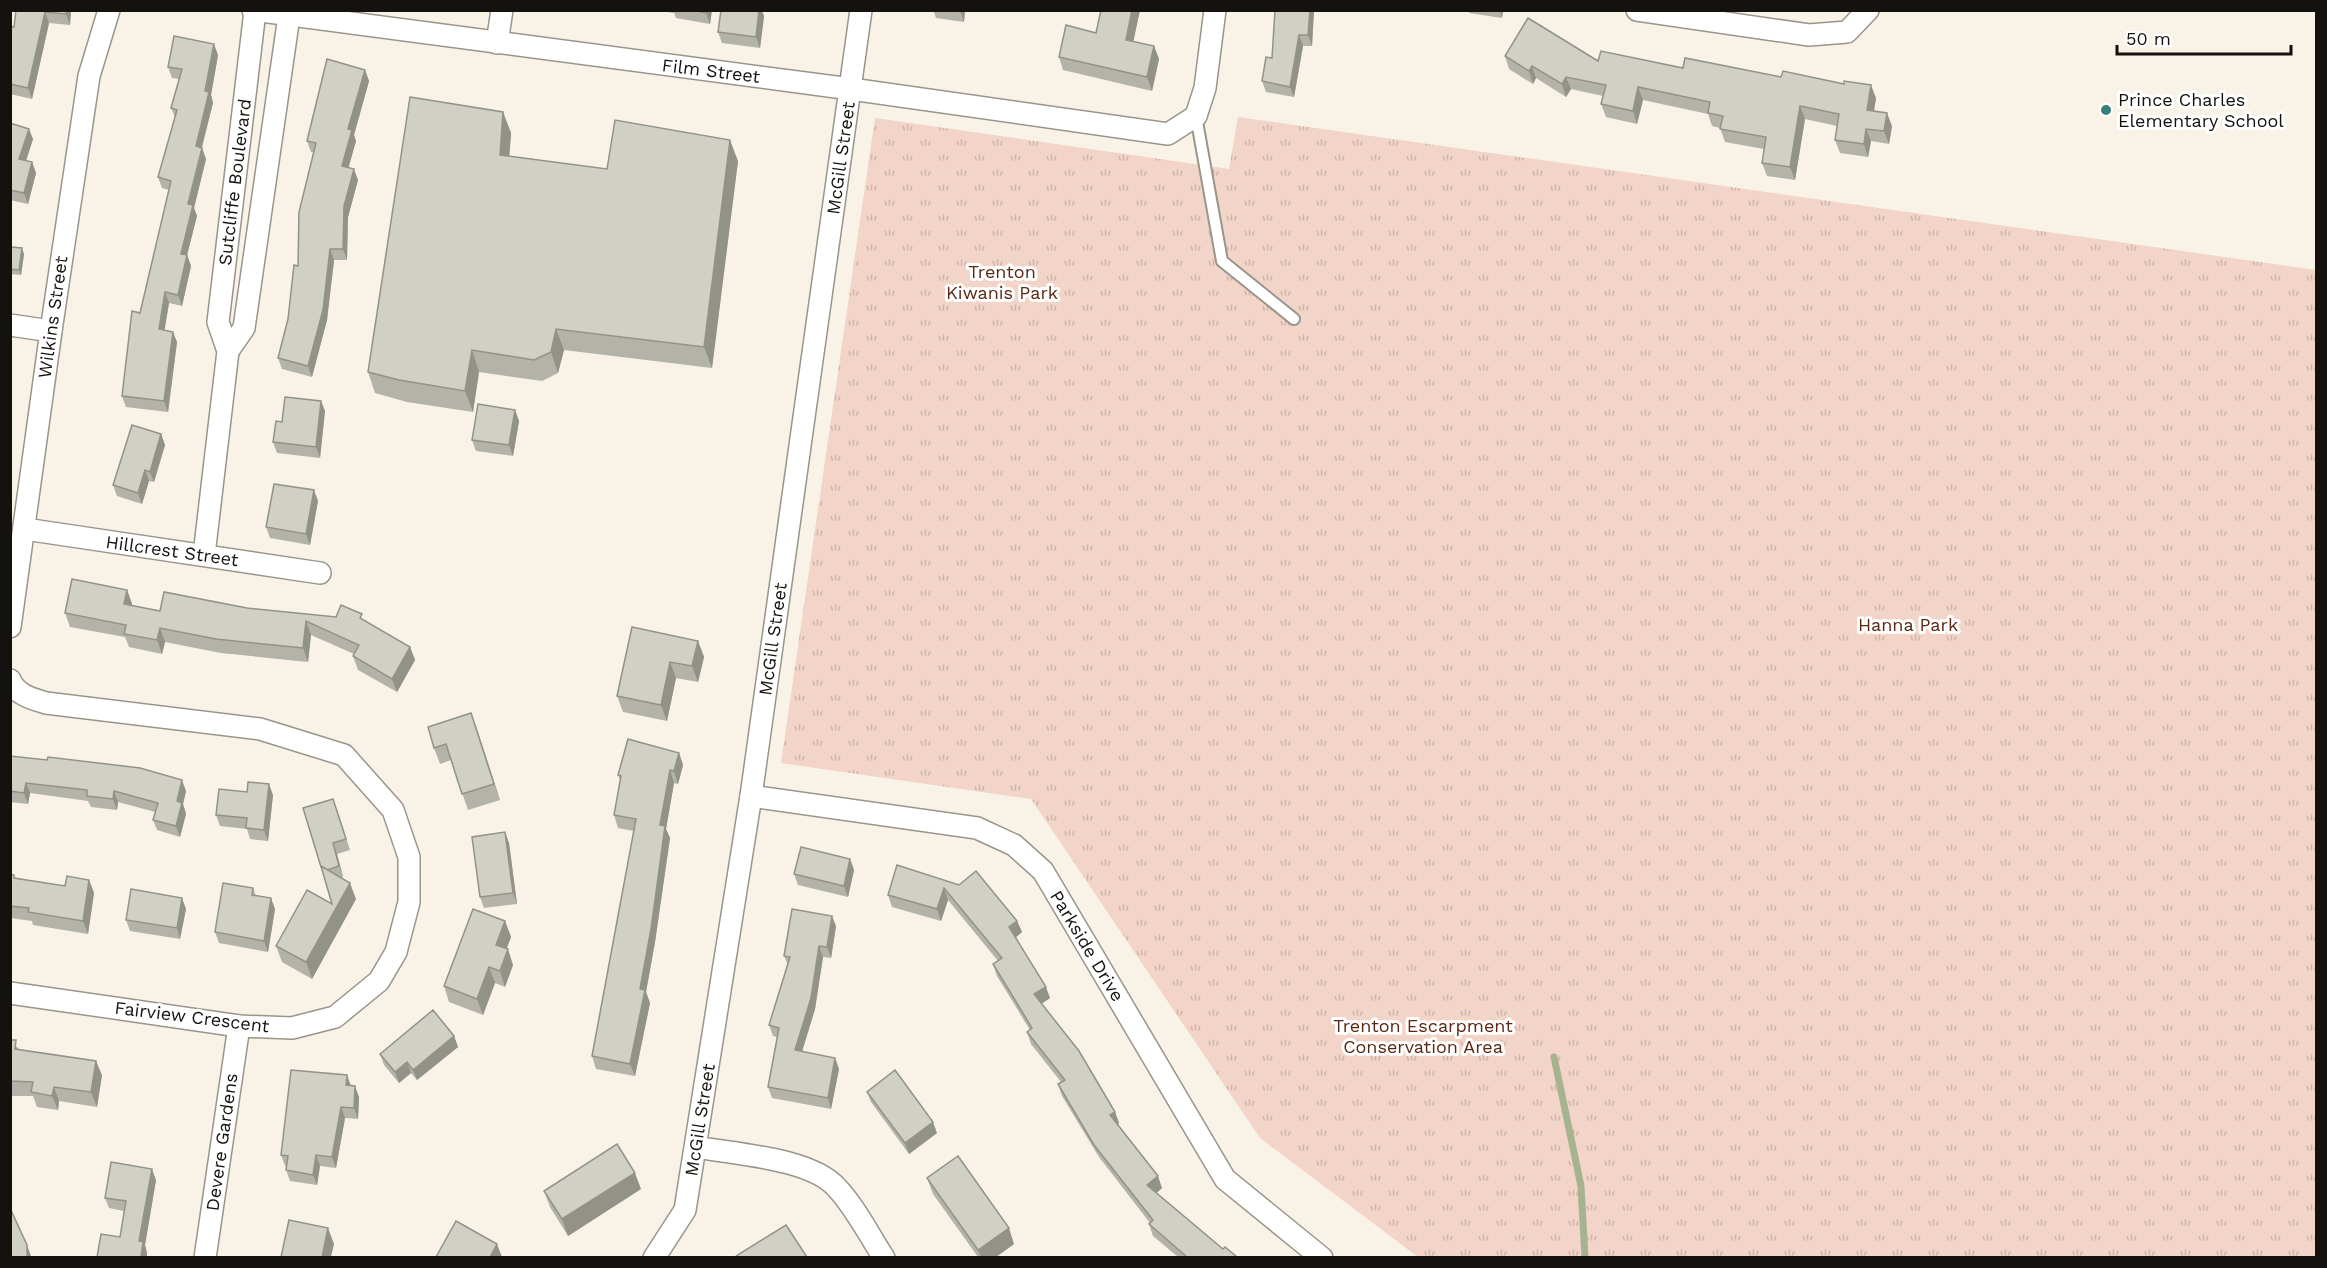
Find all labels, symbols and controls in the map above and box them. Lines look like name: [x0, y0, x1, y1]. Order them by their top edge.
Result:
scale bar: [2117, 18, 2291, 56]
text: 50 m: [2126, 28, 2171, 49]
street label: Film Street: [661, 54, 762, 87]
place label: Prince Charles Elementary School: [2118, 89, 2284, 131]
street label: Sutcliffe Boulevard: [214, 97, 255, 267]
street label: McGill Street: [822, 100, 859, 216]
marker: Prince Charles Elementary School: [2099, 103, 2113, 117]
street label: Wilkins Street: [34, 254, 72, 380]
park label: Trenton Kiwanis Park: [946, 261, 1058, 303]
street label: Hillcrest Street: [104, 531, 240, 570]
street label: McGill Street: [754, 581, 791, 697]
park label: Hanna Park: [1858, 614, 1958, 635]
street label: Parkside Drive: [1046, 887, 1129, 1005]
street label: Fairview Crescent: [113, 997, 271, 1036]
park label: Trenton Escarpment Conservation Area: [1333, 1015, 1513, 1057]
street label: McGill Street: [680, 1062, 719, 1178]
street label: Devere Gardens: [201, 1072, 242, 1212]

